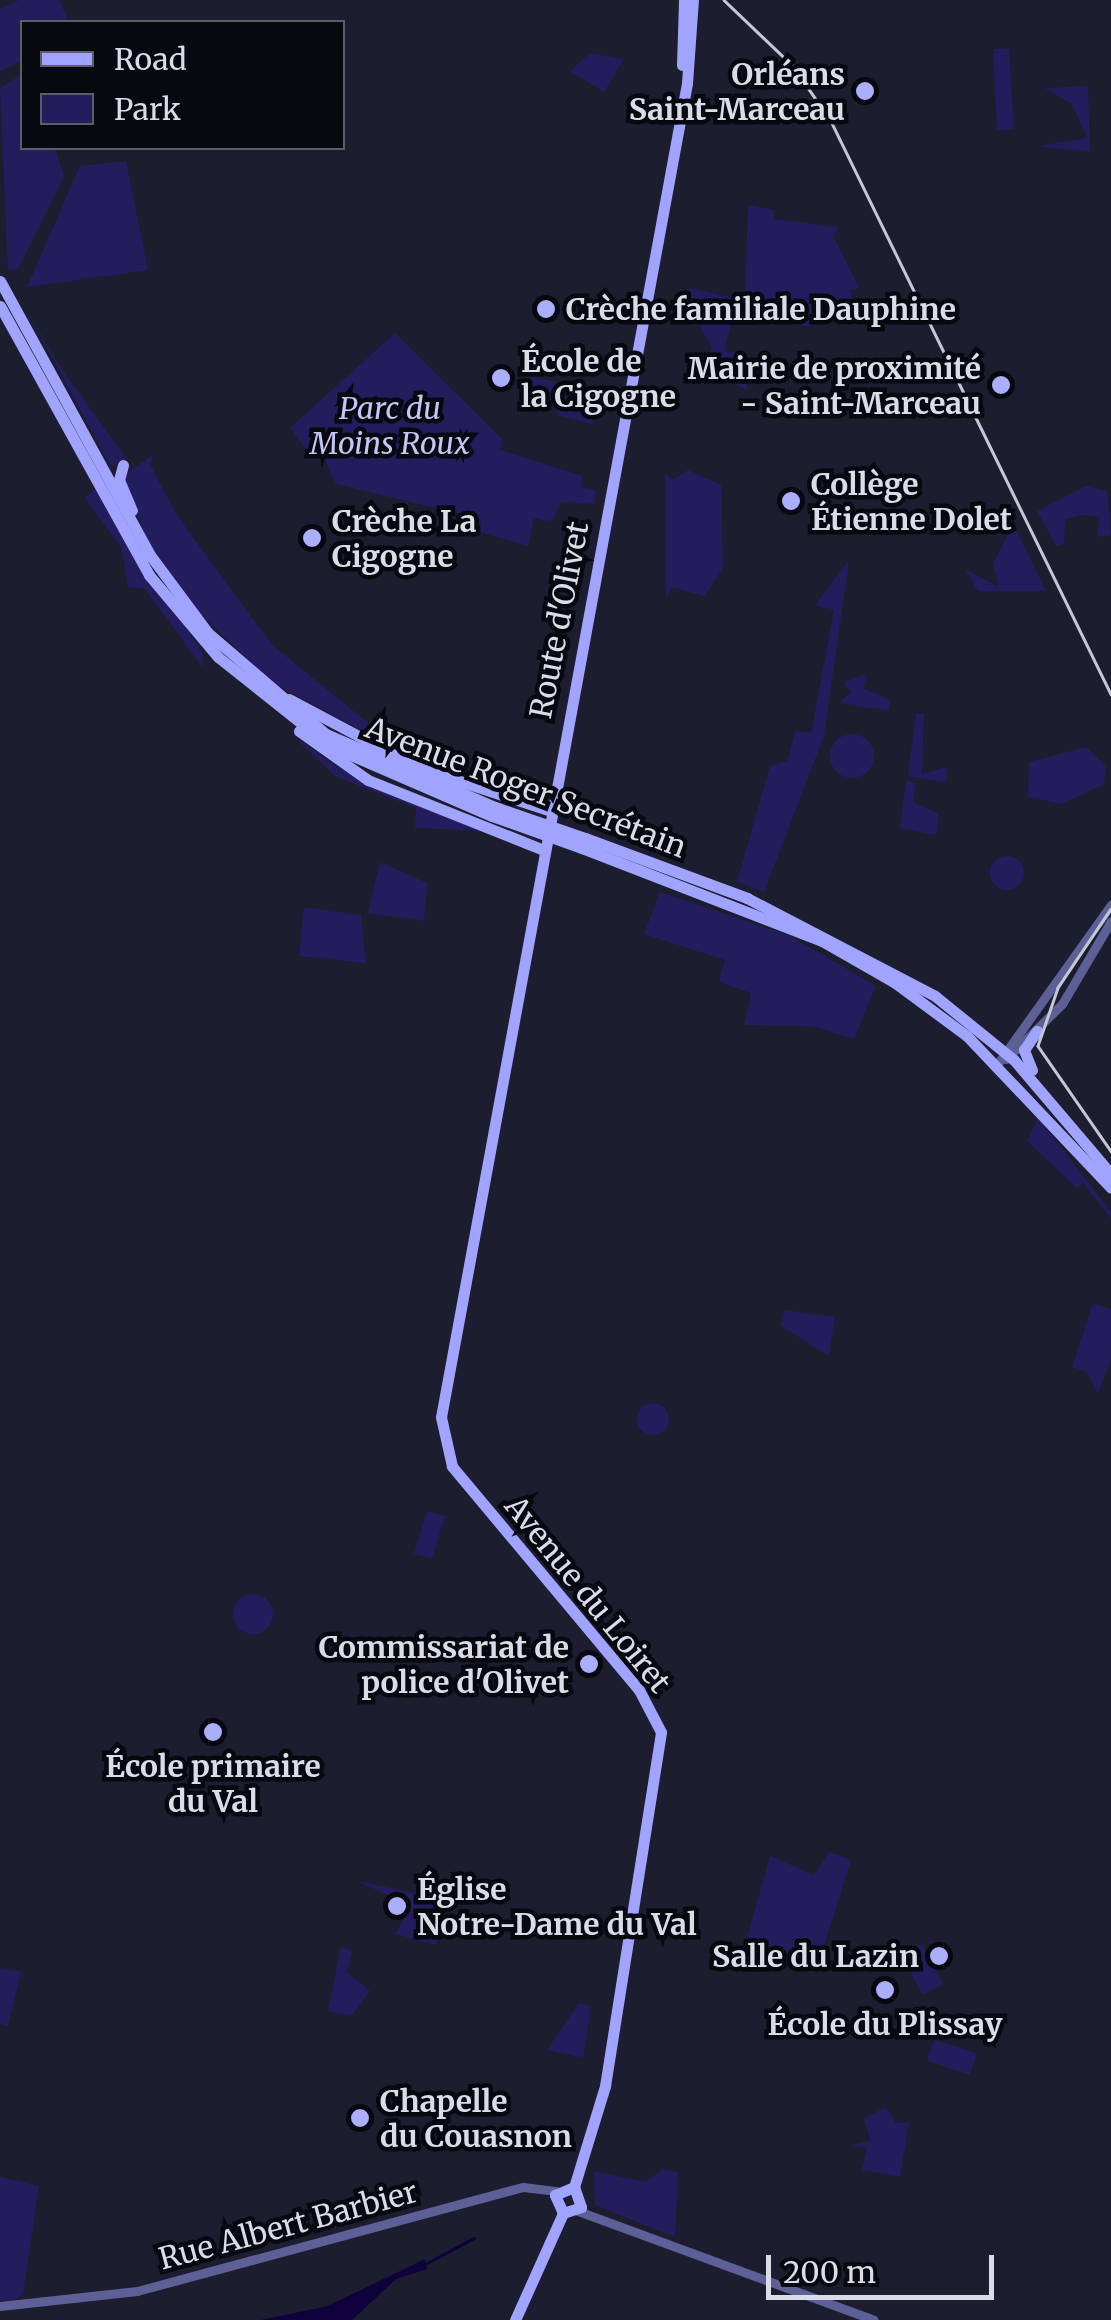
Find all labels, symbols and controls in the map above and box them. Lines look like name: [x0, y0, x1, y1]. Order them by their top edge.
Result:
legend: [20, 20, 345, 150]
text: Road: [114, 40, 187, 78]
place label: Orléans Saint-Marceau: [629, 56, 845, 126]
marker: Orléans Saint-Marceau: [854, 80, 876, 102]
text: Park: [114, 90, 181, 128]
place label: Crèche familiale Dauphine: [566, 291, 956, 327]
marker: Crèche familiale Dauphine: [535, 298, 557, 320]
place label: École de la Cigogne: [521, 343, 676, 414]
place label: Mairie de proximité - Saint-Marceau: [688, 350, 981, 420]
marker: École de la Cigogne: [490, 367, 512, 389]
marker: Mairie de proximité - Saint-Marceau: [990, 374, 1012, 396]
park label: Parc du Moins Roux: [310, 390, 470, 460]
place label: Collège Étienne Dolet: [811, 466, 1012, 536]
marker: Collège Étienne Dolet: [780, 490, 802, 512]
place label: Crèche La Cigogne: [332, 503, 477, 574]
street label: Route d'Olivet: [522, 519, 596, 721]
marker: Crèche La Cigogne: [301, 527, 323, 549]
street label: Avenue Roger Secrétain: [361, 709, 691, 865]
street label: Avenue du Loiret: [498, 1488, 678, 1700]
place label: Commissariat de police d'Olivet: [319, 1629, 569, 1700]
marker: Commissariat de police d'Olivet: [578, 1653, 600, 1675]
marker: École primaire du Val: [202, 1721, 224, 1743]
place label: École primaire du Val: [105, 1748, 321, 1818]
place label: Église Notre-Dame du Val: [417, 1871, 697, 1942]
marker: Église Notre-Dame du Val: [386, 1895, 408, 1917]
place label: Salle du Lazin: [712, 1938, 919, 1974]
marker: Salle du Lazin: [928, 1945, 950, 1967]
marker: École du Plissay: [874, 1979, 896, 2001]
place label: École du Plissay: [768, 2006, 1002, 2042]
place label: Chapelle du Couasnon: [380, 2083, 572, 2154]
marker: Chapelle du Couasnon: [349, 2107, 371, 2129]
street label: Rue Albert Barbier: [155, 2173, 421, 2277]
scale bar: [771, 2235, 998, 2297]
text: 200 m: [783, 2253, 876, 2291]

